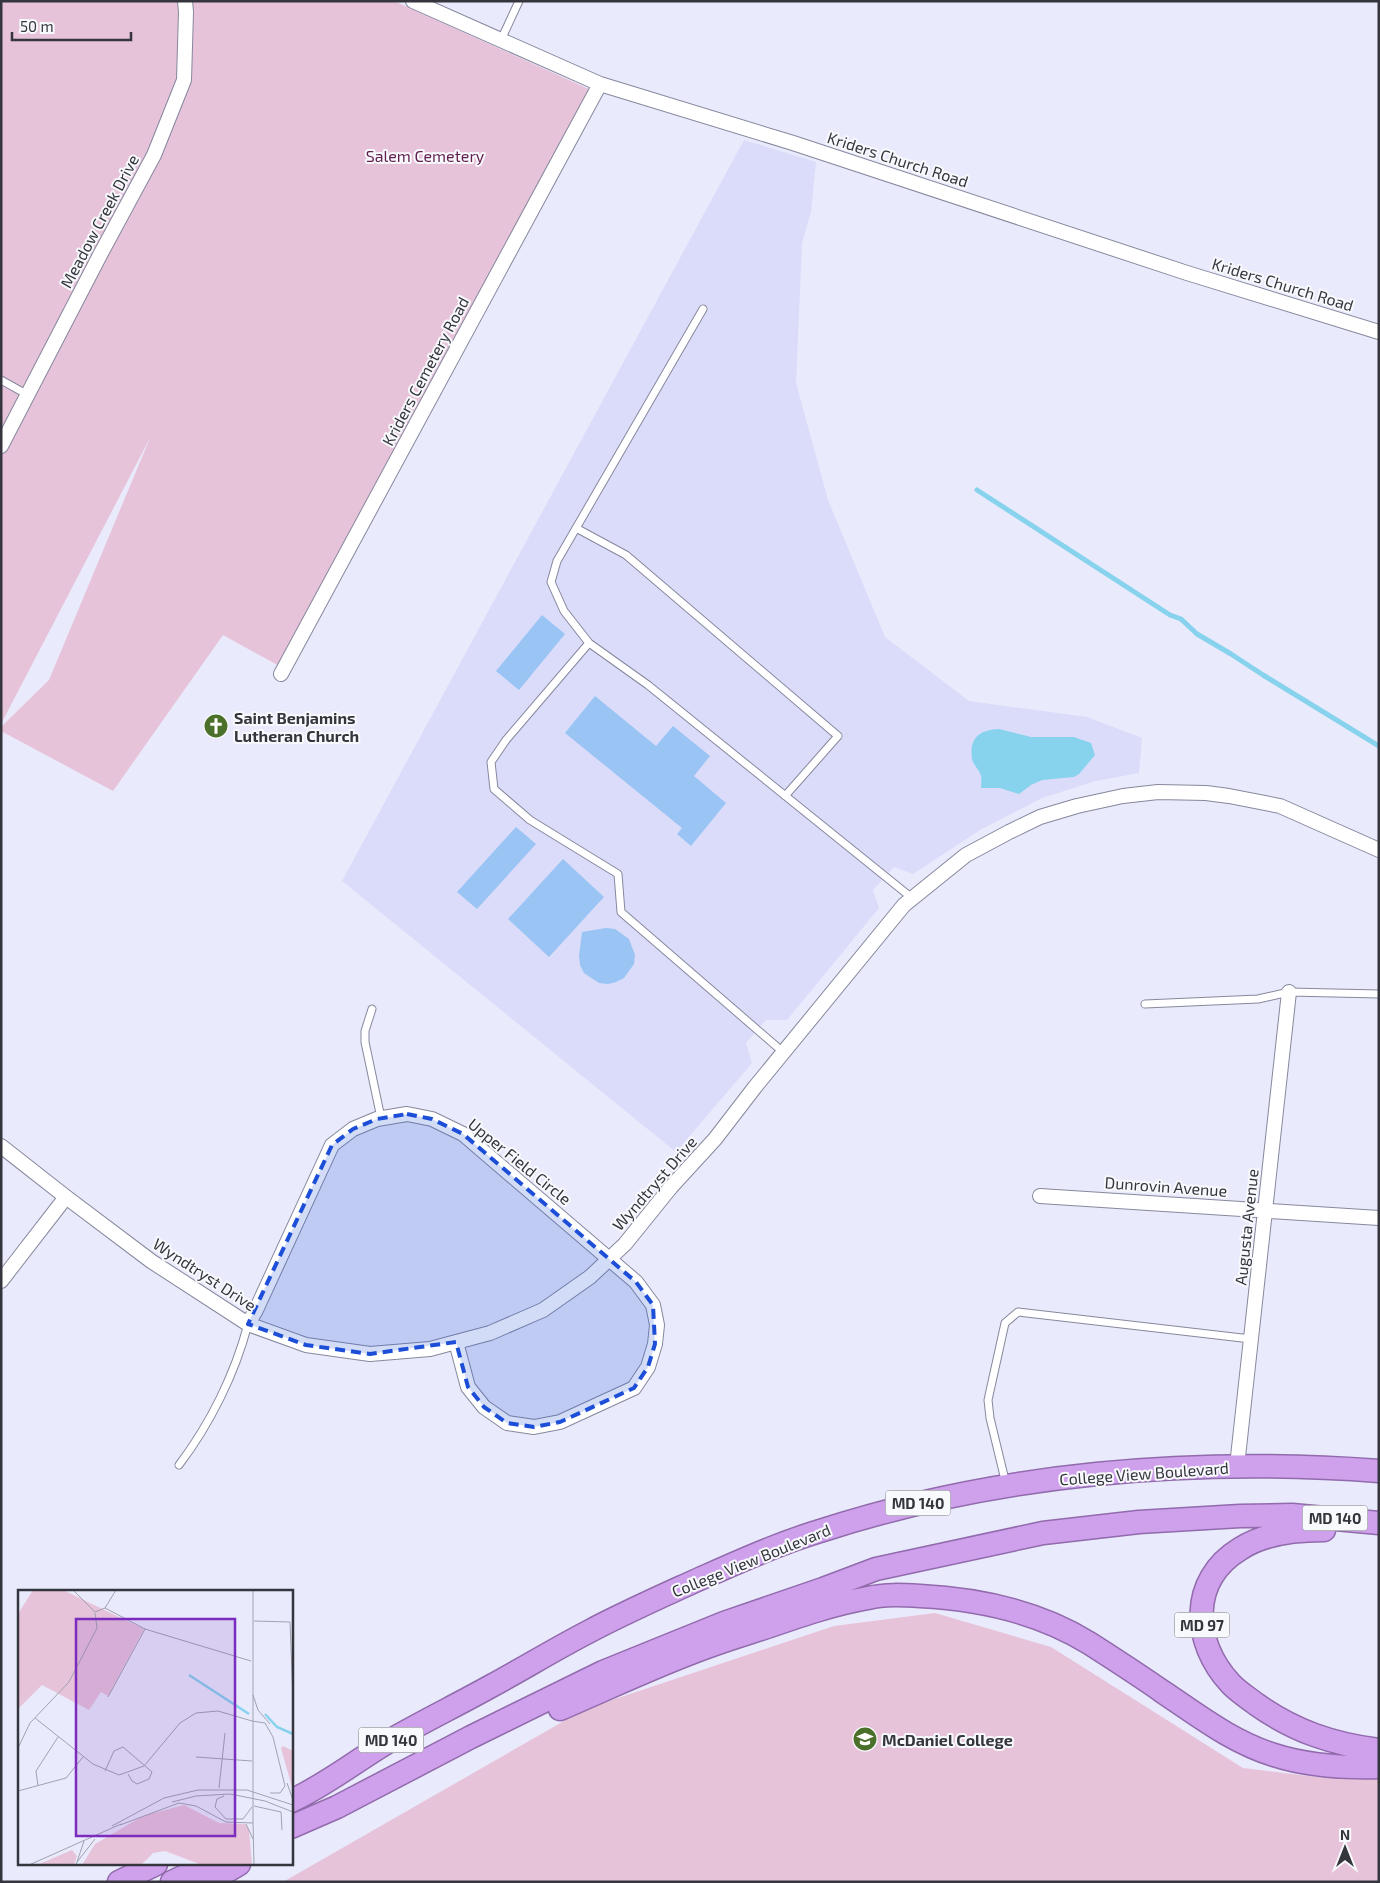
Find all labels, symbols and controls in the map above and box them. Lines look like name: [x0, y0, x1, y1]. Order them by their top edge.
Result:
scale bar: [12, 10, 131, 42]
text: 50 m: [20, 17, 54, 35]
street label: Kriders Church Road: [825, 127, 971, 191]
park label: Salem Cemetery: [366, 146, 485, 165]
street label: Meadow Creek Drive: [56, 151, 142, 291]
street label: Kriders Church Road: [1210, 253, 1356, 315]
street label: Kriders Cemetery Road: [378, 293, 472, 449]
place label: Saint Benjamins Lutheran Church: [234, 708, 359, 745]
church icon: Saint Benjamins Lutheran Church: [203, 713, 229, 739]
street label: Upper Field Circle: [465, 1114, 575, 1208]
street label: Wyndtryst Drive: [608, 1132, 700, 1234]
street label: Augusta Avenue: [1230, 1168, 1262, 1286]
street label: Dunrovin Avenue: [1104, 1172, 1228, 1200]
street label: Wyndtryst Drive: [150, 1234, 260, 1314]
street label: College View Boulevard: [1059, 1458, 1229, 1488]
road number: MD 140: [886, 1490, 950, 1516]
road number: MD 140: [1302, 1506, 1368, 1530]
street label: College View Boulevard: [669, 1519, 833, 1601]
inset map: [18, 1590, 292, 1866]
road number: MD 97: [1174, 1612, 1230, 1638]
school or university icon: McDaniel College: [852, 1726, 878, 1752]
road number: MD 140: [358, 1728, 424, 1752]
place label: McDaniel College: [882, 1730, 1013, 1749]
north arrow: [1320, 1823, 1370, 1873]
text: N: [1340, 1826, 1350, 1843]

